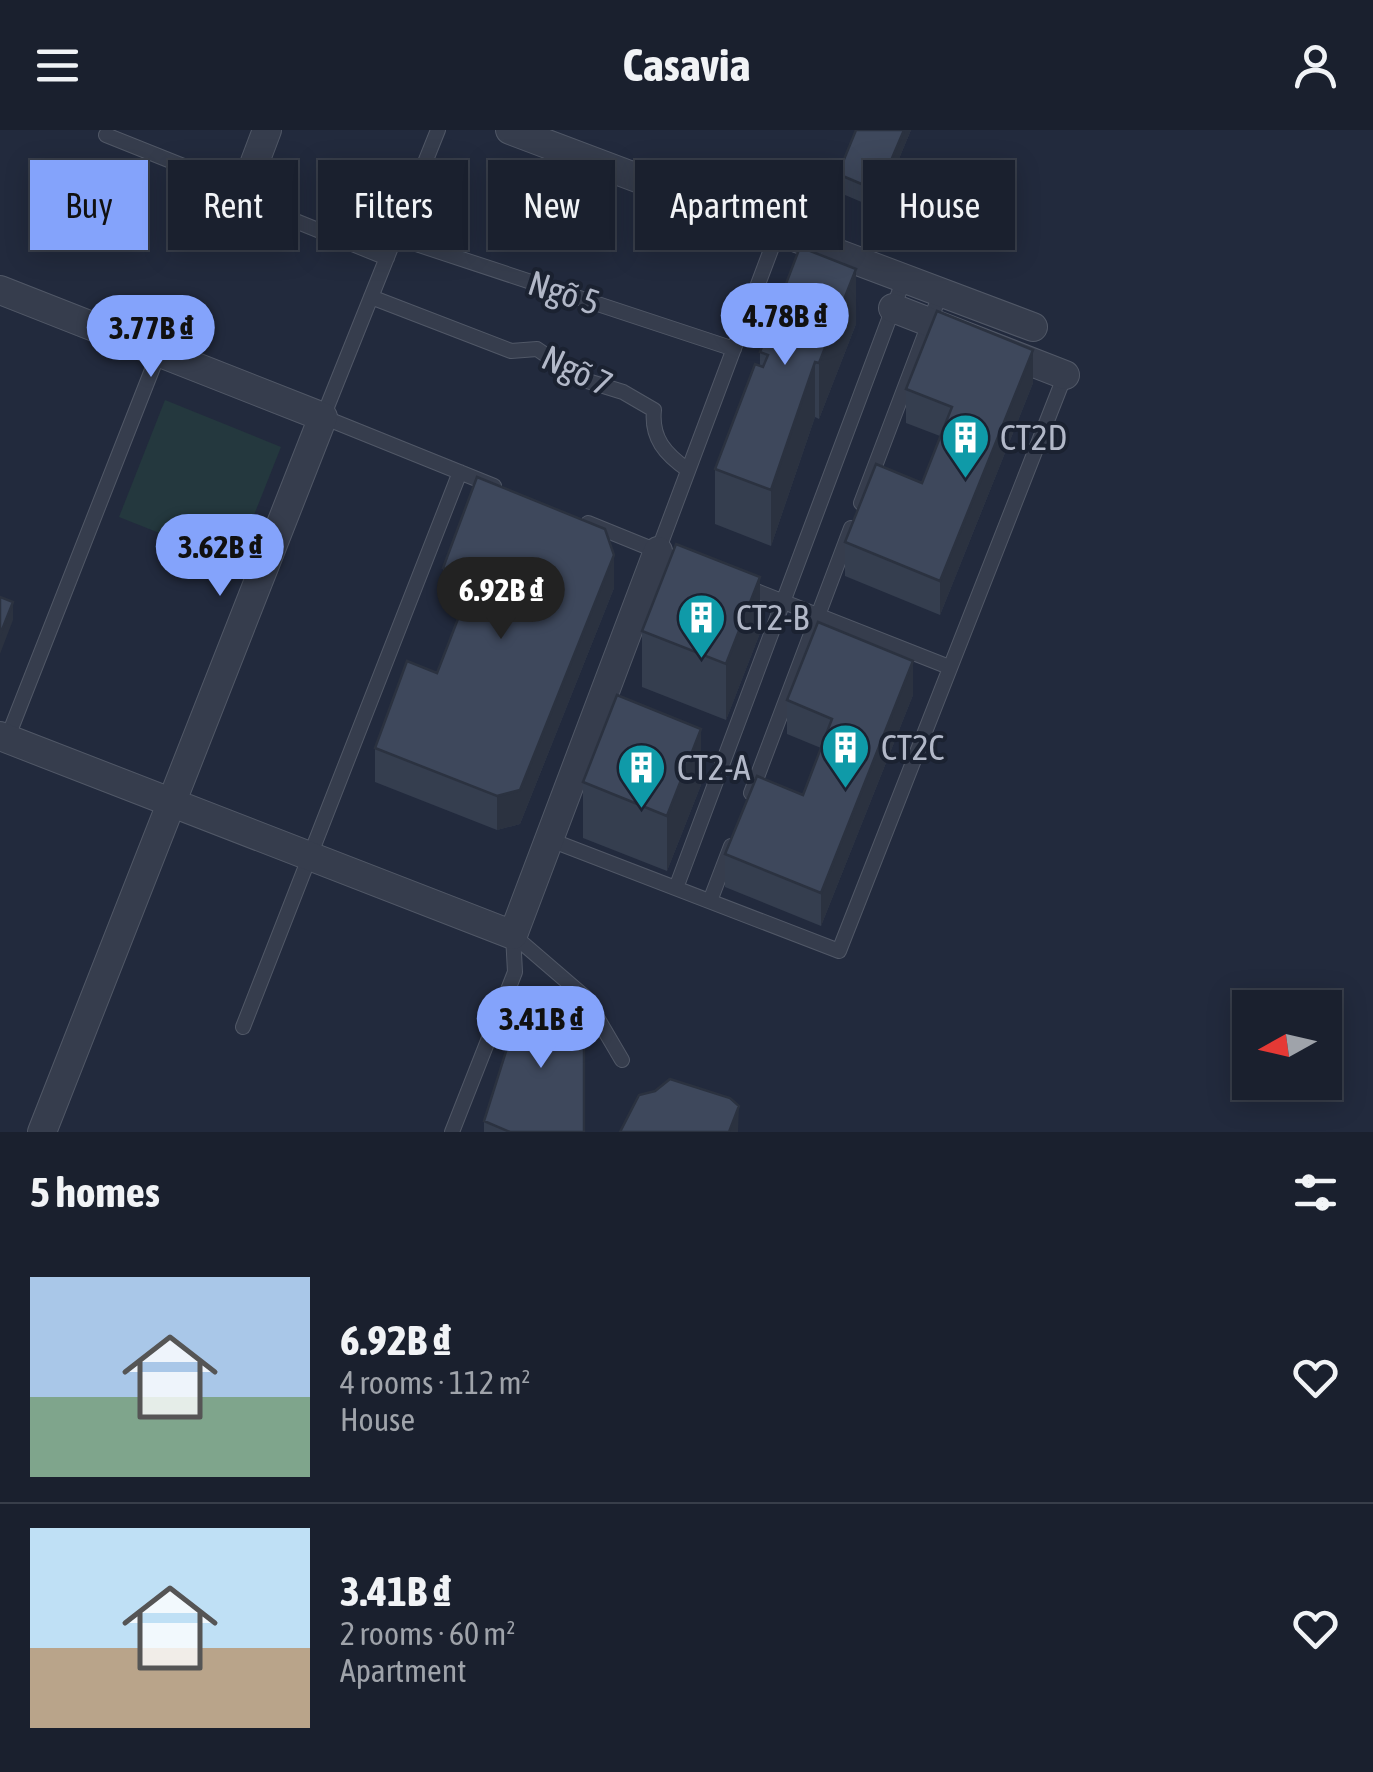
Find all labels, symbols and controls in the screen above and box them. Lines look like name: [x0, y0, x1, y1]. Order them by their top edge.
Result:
icon: menu: [30, 38, 85, 93]
icon: person: [1288, 38, 1343, 93]
text: Casavia: [623, 39, 750, 91]
chip: Buy: [30, 160, 148, 250]
chip: Rent: [168, 160, 298, 250]
chip: Filters: [318, 160, 468, 250]
chip: New: [488, 160, 615, 250]
chip: Apartment: [635, 160, 843, 250]
chip: House: [863, 160, 1015, 250]
street label: Ngõ 5: [524, 262, 605, 322]
pin: 4.78B ₫: [693, 283, 877, 368]
pin: 3.77B ₫: [59, 295, 243, 380]
text: 4.78B ₫: [743, 297, 827, 334]
text: 3.77B ₫: [109, 309, 193, 346]
street label: Ngõ 7: [536, 337, 619, 404]
building icon: CT2D: [939, 412, 991, 480]
place label: CT2D: [1000, 417, 1067, 457]
pin: 3.62B ₫: [128, 514, 312, 599]
text: 3.62B ₫: [178, 528, 262, 565]
pin: 6.92B ₫: [409, 557, 593, 642]
text: 6.92B ₫: [459, 571, 543, 608]
building icon: CT2-B: [675, 592, 727, 660]
place label: CT2-B: [736, 597, 809, 637]
building icon: CT2C: [820, 722, 872, 790]
place label: CT2C: [881, 727, 945, 767]
building icon: CT2-A: [616, 742, 668, 810]
place label: CT2-A: [677, 747, 751, 787]
pin: 3.41B ₫: [449, 986, 633, 1071]
north arrow: [1232, 990, 1342, 1100]
map controls: [1232, 990, 1342, 1100]
text: 3.41B ₫: [499, 1000, 583, 1037]
icon: filters: [1288, 1165, 1343, 1220]
text: 5 homes: [30, 1168, 160, 1216]
text: 6.92B ₫: [340, 1316, 451, 1364]
icon: home: [110, 1317, 230, 1437]
icon: heart: [1288, 1350, 1343, 1405]
text: 4 rooms · 112 m²: [340, 1364, 530, 1401]
text: House: [340, 1401, 415, 1438]
text: 3.41B ₫: [340, 1567, 451, 1615]
icon: home: [110, 1568, 230, 1688]
icon: heart: [1288, 1601, 1343, 1656]
text: 2 rooms · 60 m²: [340, 1615, 515, 1652]
text: Apartment: [340, 1652, 466, 1689]

